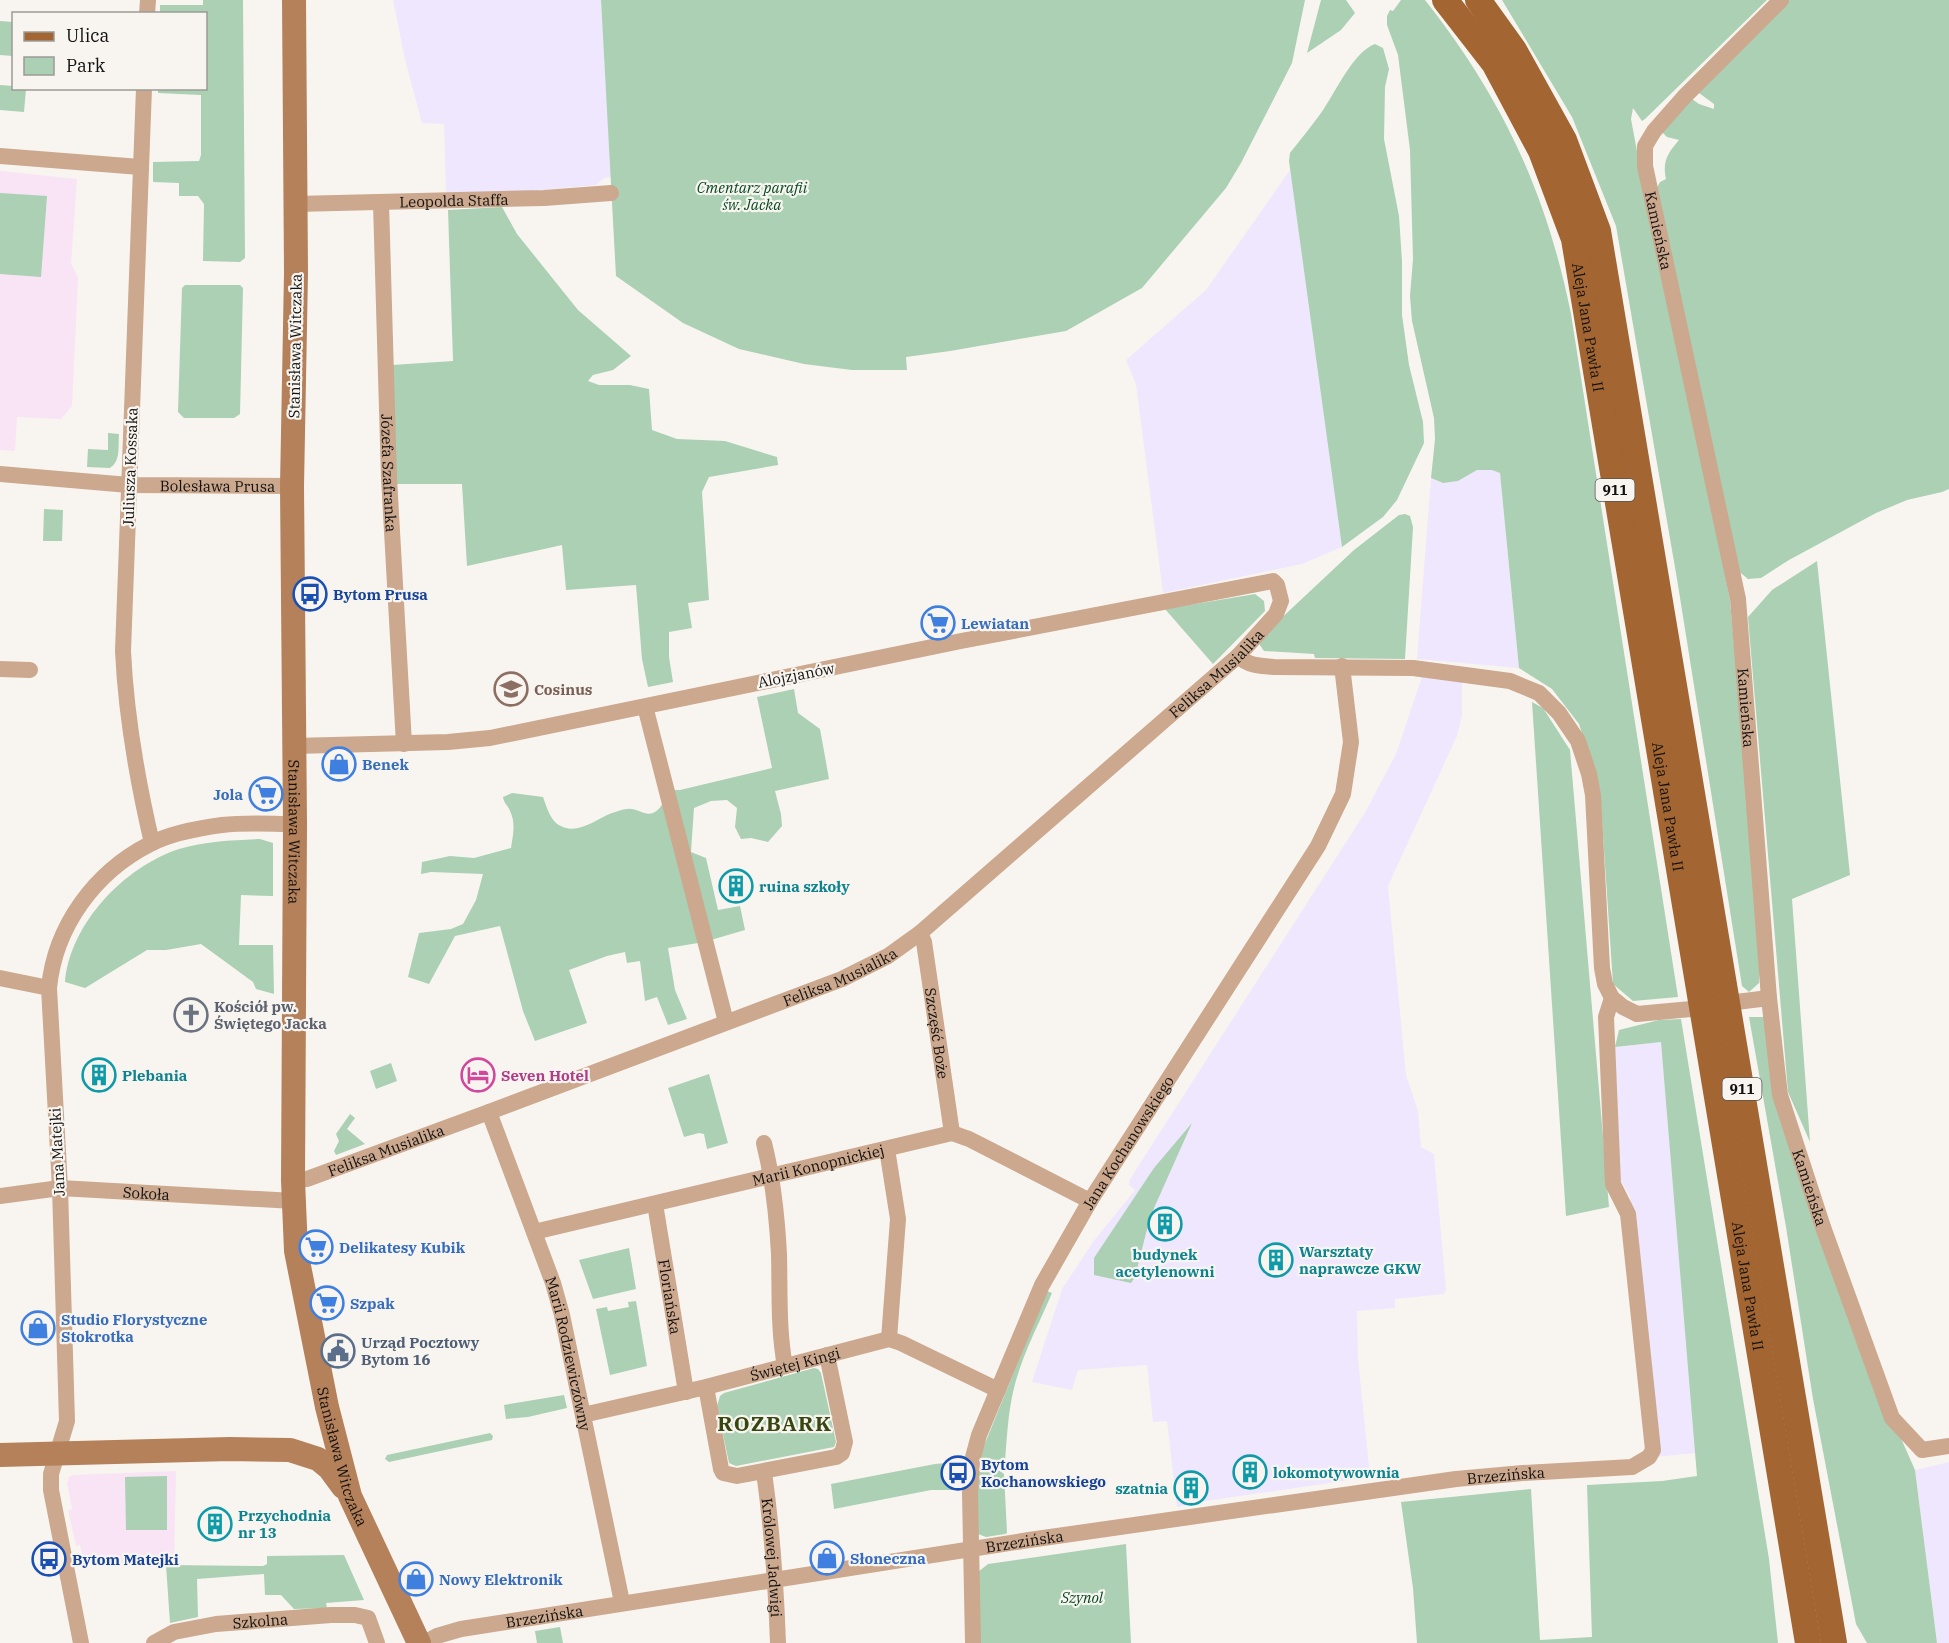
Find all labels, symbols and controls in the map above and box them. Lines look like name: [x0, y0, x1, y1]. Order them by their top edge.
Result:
legend: [12, 12, 207, 90]
text: Ulica: [66, 24, 110, 47]
text: Park: [66, 54, 106, 77]
park label: Cmentarz parafii św. Jacka: [697, 178, 808, 214]
street label: Leopolda Staffa: [399, 189, 509, 211]
street label: Kamieńska: [1641, 190, 1676, 271]
street label: Aleja Jana Pawła II: [1569, 261, 1609, 393]
street label: Stanisława Witczaka: [284, 274, 306, 418]
street label: Juliusza Kossaka: [118, 407, 142, 527]
street label: Józefa Szafranka: [378, 413, 402, 533]
street label: Bolesława Prusa: [160, 476, 275, 495]
road number: 911: [1596, 479, 1634, 501]
bus stop icon: Bytom Prusa: [292, 576, 328, 612]
place label: Bytom Prusa: [333, 585, 428, 604]
supermarket icon: Lewiatan: [920, 605, 956, 641]
place label: Lewiatan: [961, 614, 1029, 633]
street label: Feliksa Musialika: [1165, 625, 1268, 722]
street label: Alojzjanów: [756, 658, 836, 692]
street label: Kamieńska: [1734, 667, 1759, 748]
school or university icon: Cosinus: [493, 671, 529, 707]
place label: Cosinus: [534, 680, 592, 699]
street label: Aleja Jana Pawła II: [1648, 741, 1689, 873]
shop icon: Benek: [321, 746, 357, 782]
place label: Benek: [362, 755, 409, 774]
street label: Stanisława Witczaka: [285, 759, 305, 904]
supermarket icon: Jola: [248, 776, 284, 812]
place label: Jola: [213, 785, 243, 804]
building icon: ruina szkoły: [718, 868, 754, 904]
place label: ruina szkoły: [759, 877, 850, 896]
street label: Feliksa Musialika: [780, 943, 901, 1010]
street label: Szczęść Boże: [921, 986, 953, 1080]
church icon: Kościół pw. Świętego Jacka: [173, 997, 209, 1033]
place label: Kościół pw. Świętego Jacka: [214, 997, 327, 1033]
building icon: Plebania: [81, 1057, 117, 1093]
hotel icon: Seven Hotel: [460, 1057, 496, 1093]
place label: Plebania: [122, 1066, 188, 1085]
place label: Seven Hotel: [501, 1066, 589, 1085]
street label: Jana Kochanowskiego: [1078, 1072, 1178, 1213]
road number: 911: [1722, 1078, 1762, 1100]
street label: Jana Matejki: [45, 1107, 69, 1197]
street label: Feliksa Musialika: [325, 1120, 447, 1180]
street label: Marii Konopnickiej: [750, 1140, 886, 1190]
street label: Kamieńska: [1789, 1147, 1831, 1228]
street label: Sokoła: [122, 1182, 170, 1204]
building icon: budynek acetylenowni: [1147, 1206, 1183, 1242]
street label: Aleja Jana Pawła II: [1728, 1220, 1769, 1352]
supermarket icon: Delikatesy Kubik: [298, 1229, 334, 1265]
place label: Delikatesy Kubik: [339, 1238, 466, 1257]
building icon: Warsztaty naprawcze GKW: [1258, 1242, 1294, 1278]
place label: Warsztaty naprawcze GKW: [1299, 1242, 1422, 1278]
place label: budynek acetylenowni: [1116, 1245, 1214, 1281]
street label: Floriańska: [655, 1258, 686, 1336]
street label: Marii Rodziewiczówny: [542, 1274, 595, 1433]
supermarket icon: Szpak: [309, 1285, 345, 1321]
place label: Szpak: [350, 1294, 395, 1313]
shop icon: Studio Florystyczne Stokrotka: [20, 1310, 56, 1346]
place label: Studio Florystyczne Stokrotka: [61, 1310, 207, 1346]
public building icon: Urząd Pocztowy Bytom 16: [320, 1333, 356, 1369]
place label: Urząd Pocztowy Bytom 16: [361, 1333, 480, 1369]
street label: Świętej Kingi: [748, 1343, 842, 1385]
street label: Stanisława Witczaka: [314, 1385, 372, 1529]
district label: ROZBARK: [717, 1409, 833, 1437]
building icon: lokomotywownia: [1232, 1454, 1268, 1490]
bus stop icon: Bytom Kochanowskiego: [940, 1455, 976, 1491]
place label: Bytom Kochanowskiego: [981, 1455, 1106, 1491]
street label: Brzezińska: [1466, 1462, 1545, 1488]
place label: lokomotywownia: [1273, 1463, 1400, 1482]
building icon: szatnia: [1173, 1470, 1209, 1506]
place label: szatnia: [1115, 1479, 1168, 1498]
street label: Królowej Jadwigi: [758, 1497, 786, 1618]
building icon: Przychodnia nr 13: [197, 1506, 233, 1542]
place label: Przychodnia nr 13: [238, 1506, 332, 1542]
street label: Brzezińska: [984, 1526, 1065, 1556]
shop icon: Słoneczna: [809, 1540, 845, 1576]
bus stop icon: Bytom Matejki: [31, 1541, 67, 1577]
place label: Słoneczna: [850, 1549, 926, 1568]
place label: Bytom Matejki: [72, 1550, 179, 1569]
shop icon: Nowy Elektronik: [398, 1561, 434, 1597]
place label: Nowy Elektronik: [439, 1570, 563, 1589]
park label: Szynol: [1060, 1588, 1104, 1607]
street label: Brzezińska: [504, 1601, 584, 1631]
street label: Szkolna: [232, 1609, 289, 1632]

